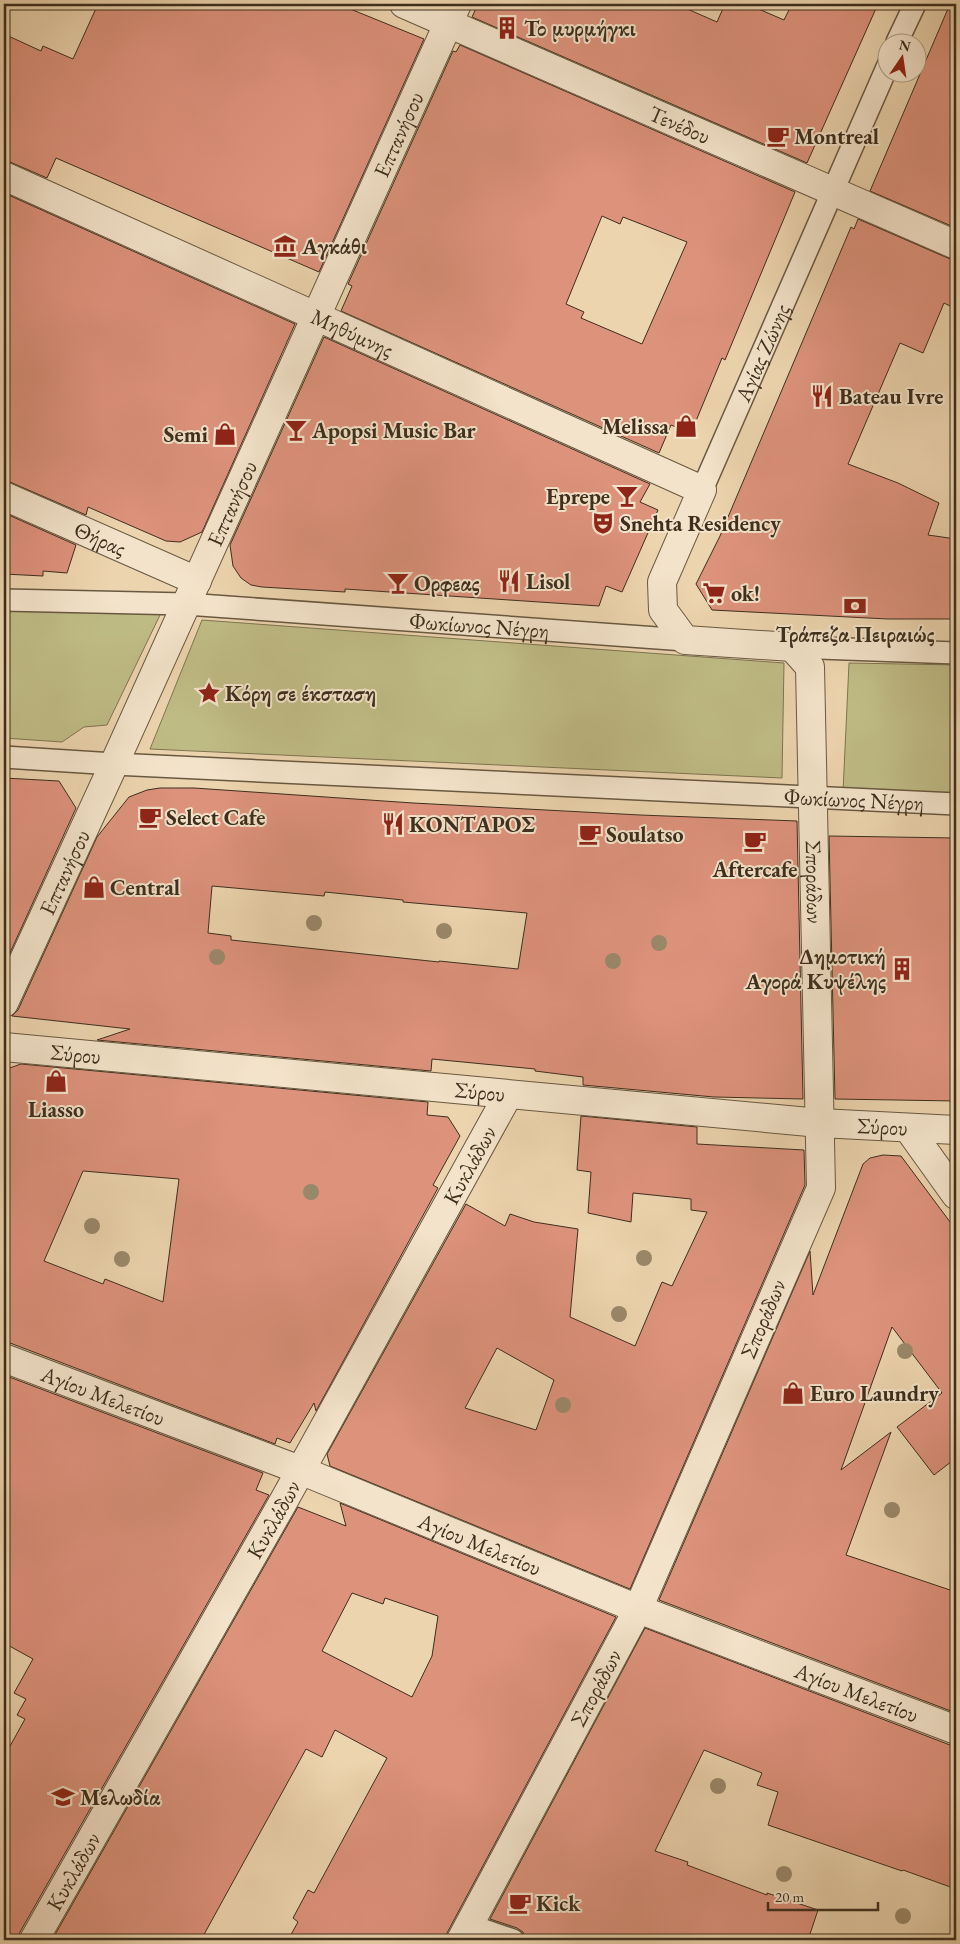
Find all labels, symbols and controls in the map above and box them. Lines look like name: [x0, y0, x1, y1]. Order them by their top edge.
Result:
place label: Το μυρμήγκι: [524, 14, 637, 43]
building icon: Το μυρμήγκι: [494, 15, 520, 41]
north arrow: [878, 32, 928, 82]
text: N: [897, 35, 913, 56]
street label: Επτανήσου: [366, 87, 430, 182]
street label: Τενέδου: [645, 98, 715, 151]
place label: Montreal: [794, 122, 879, 151]
cafe icon: Montreal: [765, 123, 791, 149]
place label: Αγκάθι: [301, 232, 368, 261]
museum icon: Αγκάθι: [272, 233, 298, 259]
street label: Αγίας Ζώνης: [728, 299, 796, 407]
street label: Μηθύμνης: [307, 302, 398, 364]
place label: Bateau Ivre: [839, 382, 943, 411]
restaurant icon: Bateau Ivre: [809, 383, 835, 409]
place label: Melissa: [602, 412, 669, 441]
shop icon: Melissa: [673, 413, 699, 439]
place label: Apopsi Music Bar: [311, 416, 477, 445]
bar icon: Apopsi Music Bar: [283, 417, 309, 443]
place label: Semi: [163, 420, 209, 449]
shop icon: Semi: [212, 421, 238, 447]
street label: Επτανήσου: [200, 456, 264, 551]
place label: Eprepe: [546, 482, 610, 511]
bar icon: Eprepe: [614, 483, 640, 509]
place label: Snehta Residency: [620, 509, 781, 538]
theatre icon: Snehta Residency: [590, 510, 616, 536]
street label: Θήρας: [70, 514, 131, 562]
place label: Lisol: [526, 567, 570, 596]
restaurant icon: Lisol: [496, 568, 522, 594]
place label: Ορφεας: [414, 569, 480, 598]
bar icon: Ορφεας: [385, 570, 411, 596]
place label: ok!: [731, 579, 760, 608]
supermarket icon: ok!: [701, 580, 727, 606]
bank icon: Τράπεζα Πειραιώς: [842, 593, 868, 619]
street label: Φωκίωνος Νέγρη: [408, 606, 550, 645]
place label: Τράπεζα Πειραιώς: [776, 620, 935, 649]
place label: Κόρη σε έκσταση: [225, 679, 376, 708]
place icon: Κόρη σε έκσταση: [196, 680, 222, 706]
street label: Φωκίωνος Νέγρη: [783, 781, 925, 817]
place label: Select Cafe: [166, 803, 265, 832]
cafe icon: Select Cafe: [137, 804, 163, 830]
place label: ΚΟΝΤΑΡΟΣ: [409, 810, 536, 839]
restaurant icon: ΚΟΝΤΑΡΟΣ: [380, 811, 406, 837]
place label: Soulatso: [606, 820, 683, 849]
cafe icon: Soulatso: [577, 821, 603, 847]
street label: Επτανήσου: [32, 825, 96, 920]
cafe icon: Aftercafe: [742, 828, 768, 854]
street label: Σποράδων: [799, 840, 830, 924]
place label: Aftercafe: [712, 855, 797, 884]
place label: Central: [110, 873, 180, 902]
shop icon: Central: [81, 874, 107, 900]
place label: Δημοτική Αγορά Κυψέλης: [744, 942, 886, 996]
building icon: Δημοτική Αγορά Κυψέλης: [889, 956, 915, 982]
street label: Σύρου: [49, 1037, 102, 1070]
shop icon: Liasso: [43, 1068, 69, 1094]
street label: Σύρου: [453, 1075, 506, 1108]
place label: Liasso: [28, 1095, 84, 1124]
street label: Σύρου: [856, 1110, 908, 1142]
street label: Κυκλάδων: [436, 1120, 503, 1209]
street label: Σποράδων: [733, 1275, 793, 1363]
street label: Αγίου Μελετίου: [36, 1359, 169, 1432]
place label: Euro Laundry: [810, 1379, 939, 1408]
shop icon: Euro Laundry: [780, 1380, 806, 1406]
street label: Κυκλάδων: [240, 1475, 307, 1564]
street label: Αγίου Μελετίου: [413, 1505, 546, 1582]
street label: Σποράδων: [564, 1644, 628, 1732]
street label: Αγίου Μελετίου: [790, 1655, 923, 1729]
place label: Μελωδία: [80, 1783, 161, 1812]
school or university icon: Μελωδία: [50, 1784, 76, 1810]
street label: Κυκλάδων: [39, 1827, 107, 1916]
scale bar: [768, 1879, 878, 1911]
text: 20 m: [775, 1887, 804, 1906]
place label: Kick: [536, 1889, 581, 1918]
cafe icon: Kick: [507, 1890, 533, 1916]

